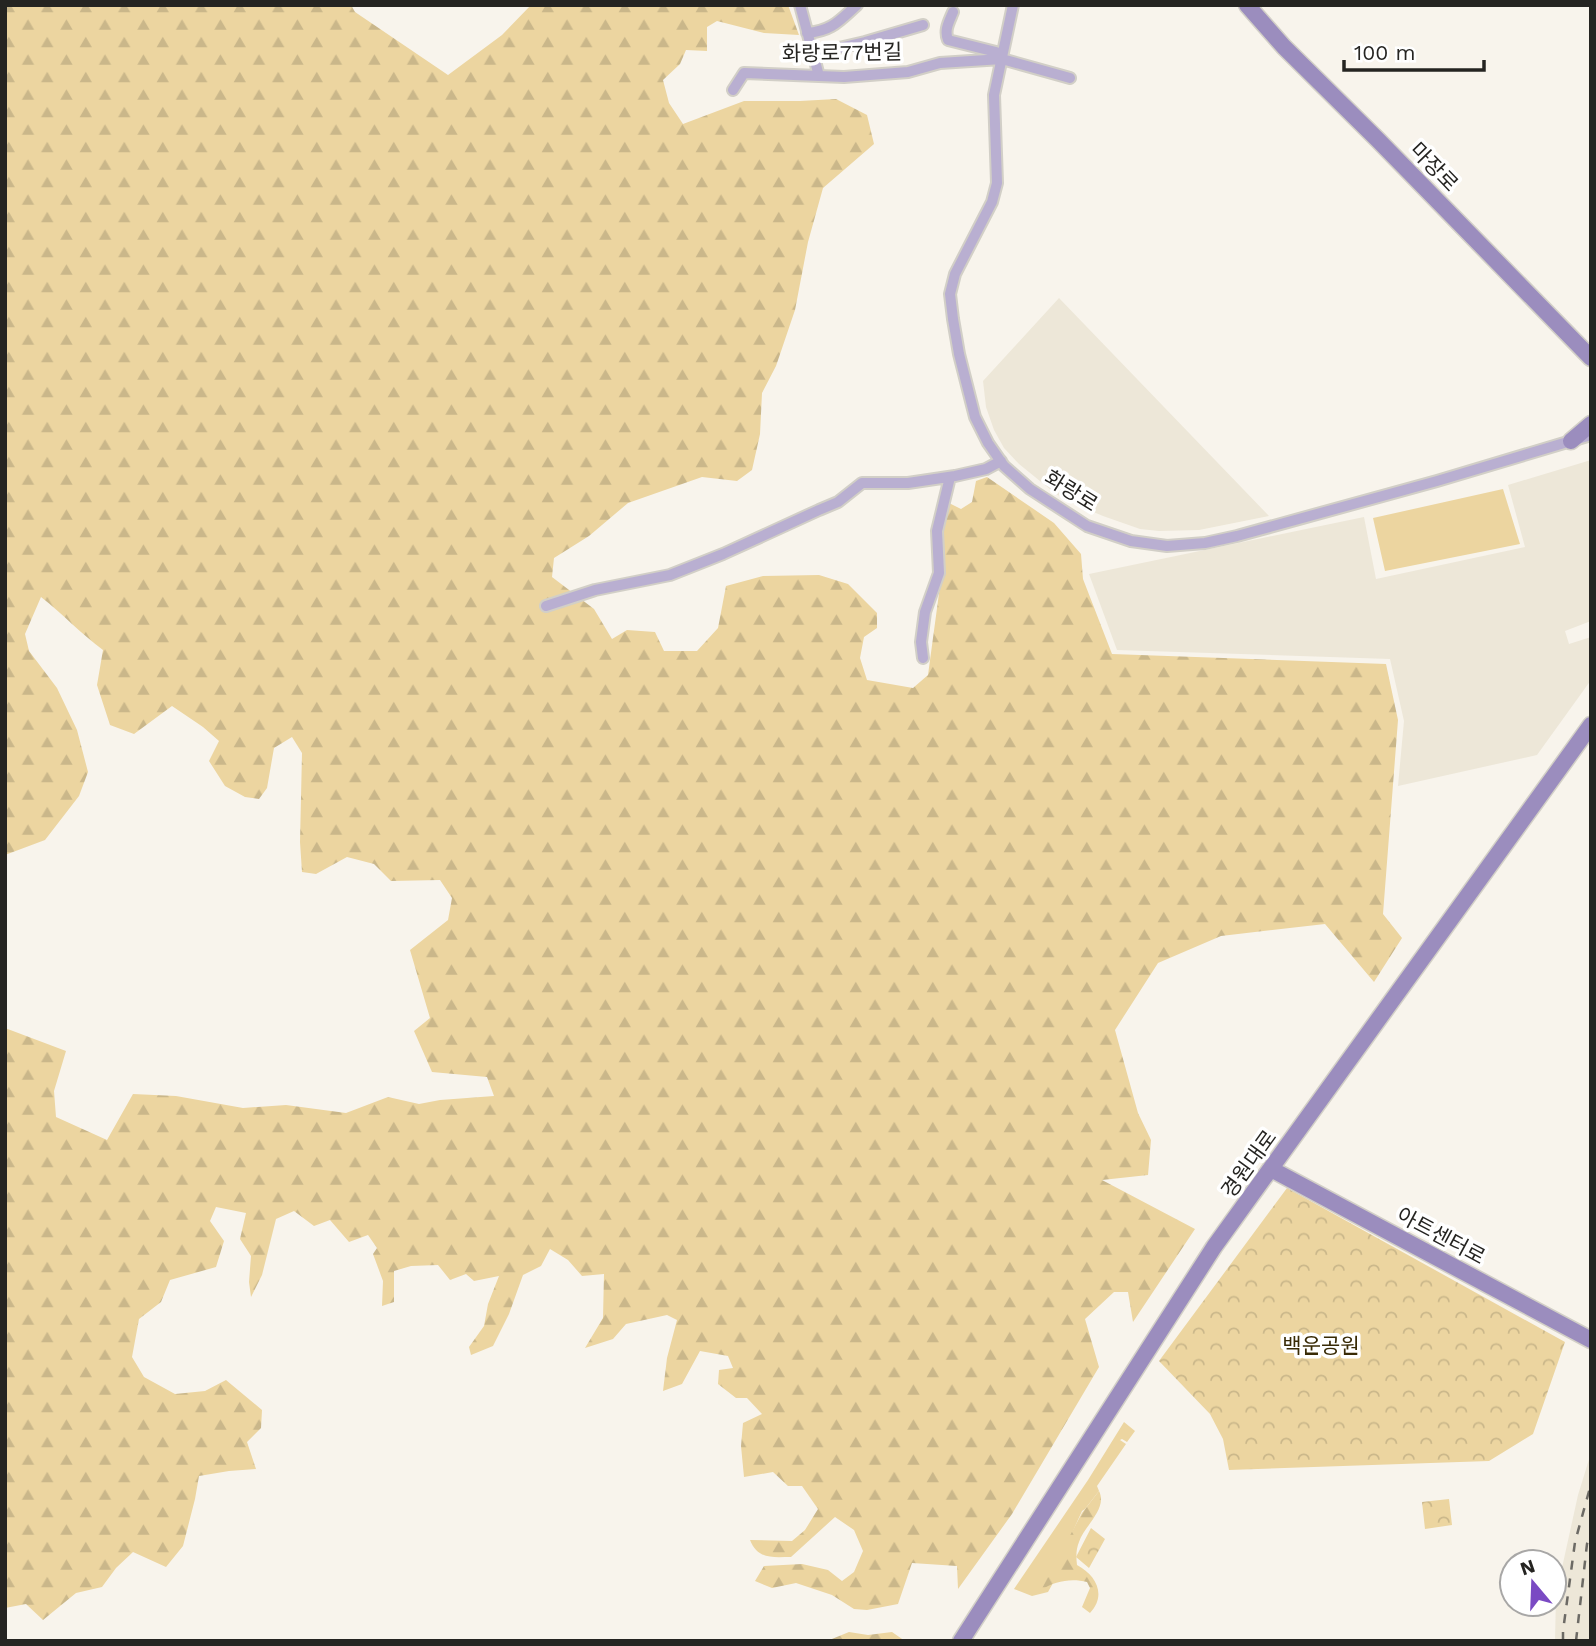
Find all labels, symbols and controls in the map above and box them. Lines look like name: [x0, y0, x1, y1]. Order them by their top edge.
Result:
scale bar: [1344, 28, 1484, 72]
street label: 화랑로77번길: [782, 39, 902, 66]
text: 100 m: [1354, 40, 1416, 65]
street label: 마장로: [1405, 137, 1463, 196]
street label: 화랑로: [1040, 465, 1102, 517]
street label: 경원대로: [1216, 1125, 1281, 1202]
street label: 아트센터로: [1393, 1202, 1490, 1269]
park label: 백운공원: [1282, 1333, 1360, 1358]
north arrow: [1498, 1548, 1568, 1618]
text: N: [1517, 1554, 1538, 1581]

